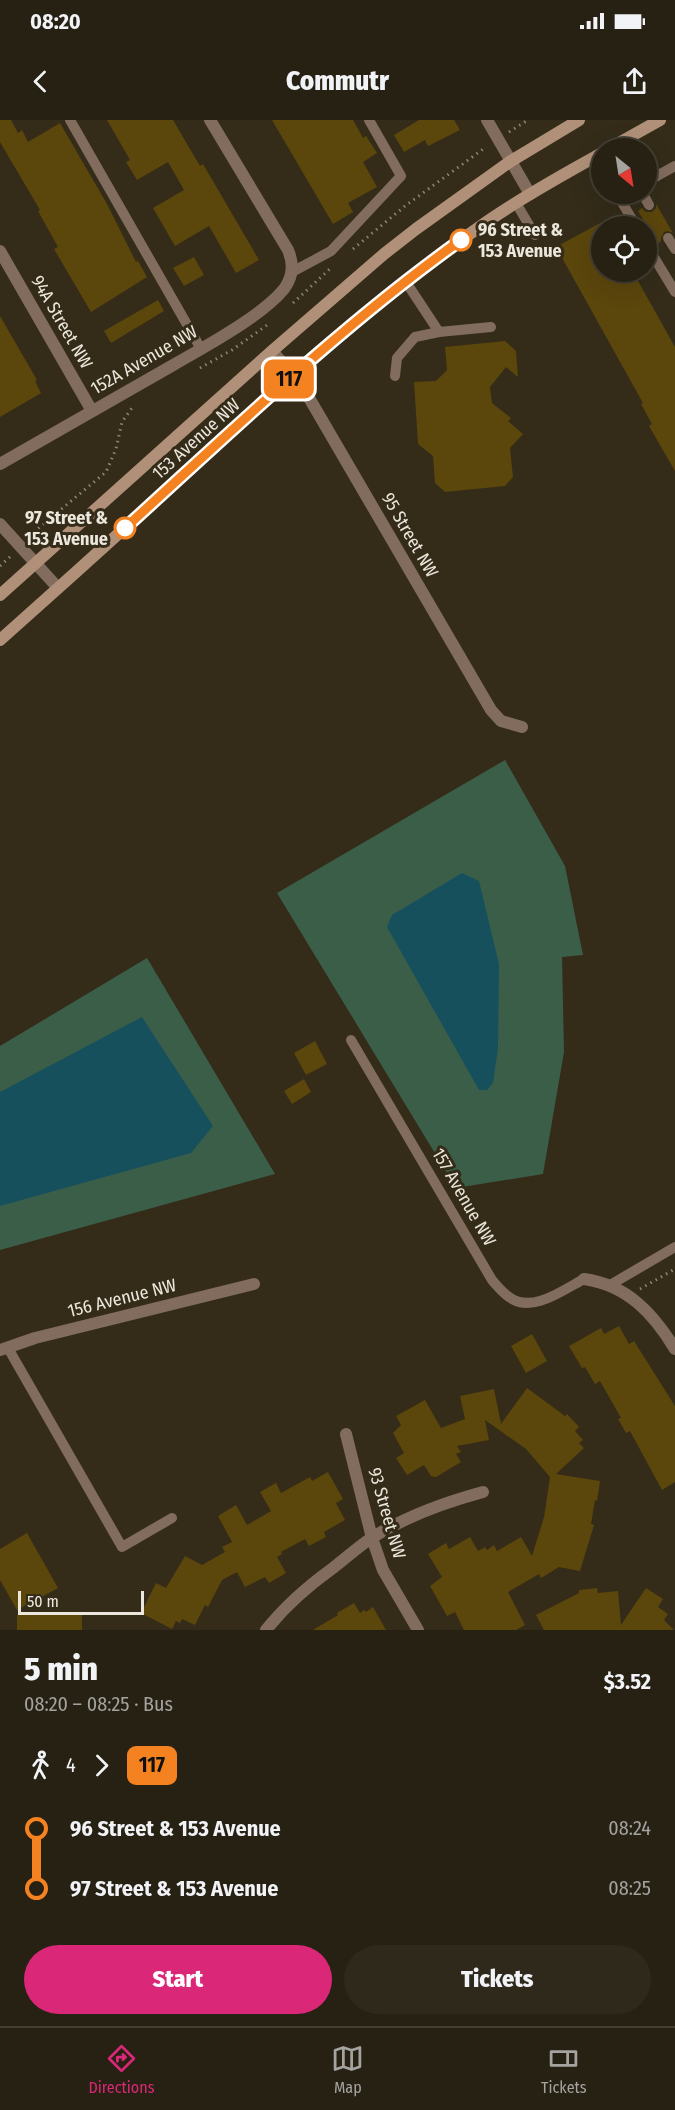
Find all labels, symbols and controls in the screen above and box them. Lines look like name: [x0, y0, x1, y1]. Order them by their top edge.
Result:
text: 08:20: [30, 8, 81, 35]
icon: back: [24, 65, 57, 98]
text: Commutr: [286, 65, 389, 97]
icon: share: [618, 65, 651, 98]
north arrow: [591, 138, 657, 204]
map controls: [591, 138, 657, 282]
button: locate: [591, 216, 657, 282]
place label: 96 Street & 153 Avenue: [478, 219, 564, 262]
marker: 96 Street & 153 Avenue: [450, 229, 472, 251]
street label: 94A Street NW: [26, 272, 98, 373]
street label: 152A Avenue NW: [87, 320, 202, 399]
line badge: 117: [254, 360, 324, 398]
text: 117: [276, 366, 302, 392]
street label: 153 Avenue NW: [148, 394, 245, 484]
street label: 95 Street NW: [377, 489, 443, 582]
place label: 97 Street & 153 Avenue: [24, 507, 109, 550]
marker: 97 Street & 153 Avenue: [114, 517, 136, 539]
street label: 157 Avenue NW: [427, 1144, 501, 1250]
street label: 156 Avenue NW: [65, 1274, 179, 1322]
street label: 93 Street NW: [364, 1465, 411, 1562]
scale bar: [18, 1588, 144, 1616]
text: 50 m: [27, 1592, 59, 1611]
text: 5 min: [24, 1649, 98, 1689]
text: $3.52: [604, 1668, 651, 1695]
text: 08:20 – 08:25 · Bus: [24, 1692, 173, 1716]
icon: walk: [24, 1749, 57, 1782]
icon: forward: [85, 1749, 118, 1782]
text: 117: [139, 1752, 165, 1778]
text: 4: [66, 1753, 76, 1777]
text: 96 Street & 153 Avenue: [70, 1815, 281, 1842]
text: 08:24: [608, 1816, 651, 1840]
text: 97 Street & 153 Avenue: [70, 1875, 278, 1902]
text: 08:25: [608, 1876, 651, 1900]
button: Start: [24, 1945, 332, 2014]
button: Tickets: [344, 1945, 651, 2014]
tab: Directions: [88, 2042, 155, 2097]
tab: Map: [331, 2042, 364, 2097]
tab: Tickets: [541, 2042, 587, 2097]

